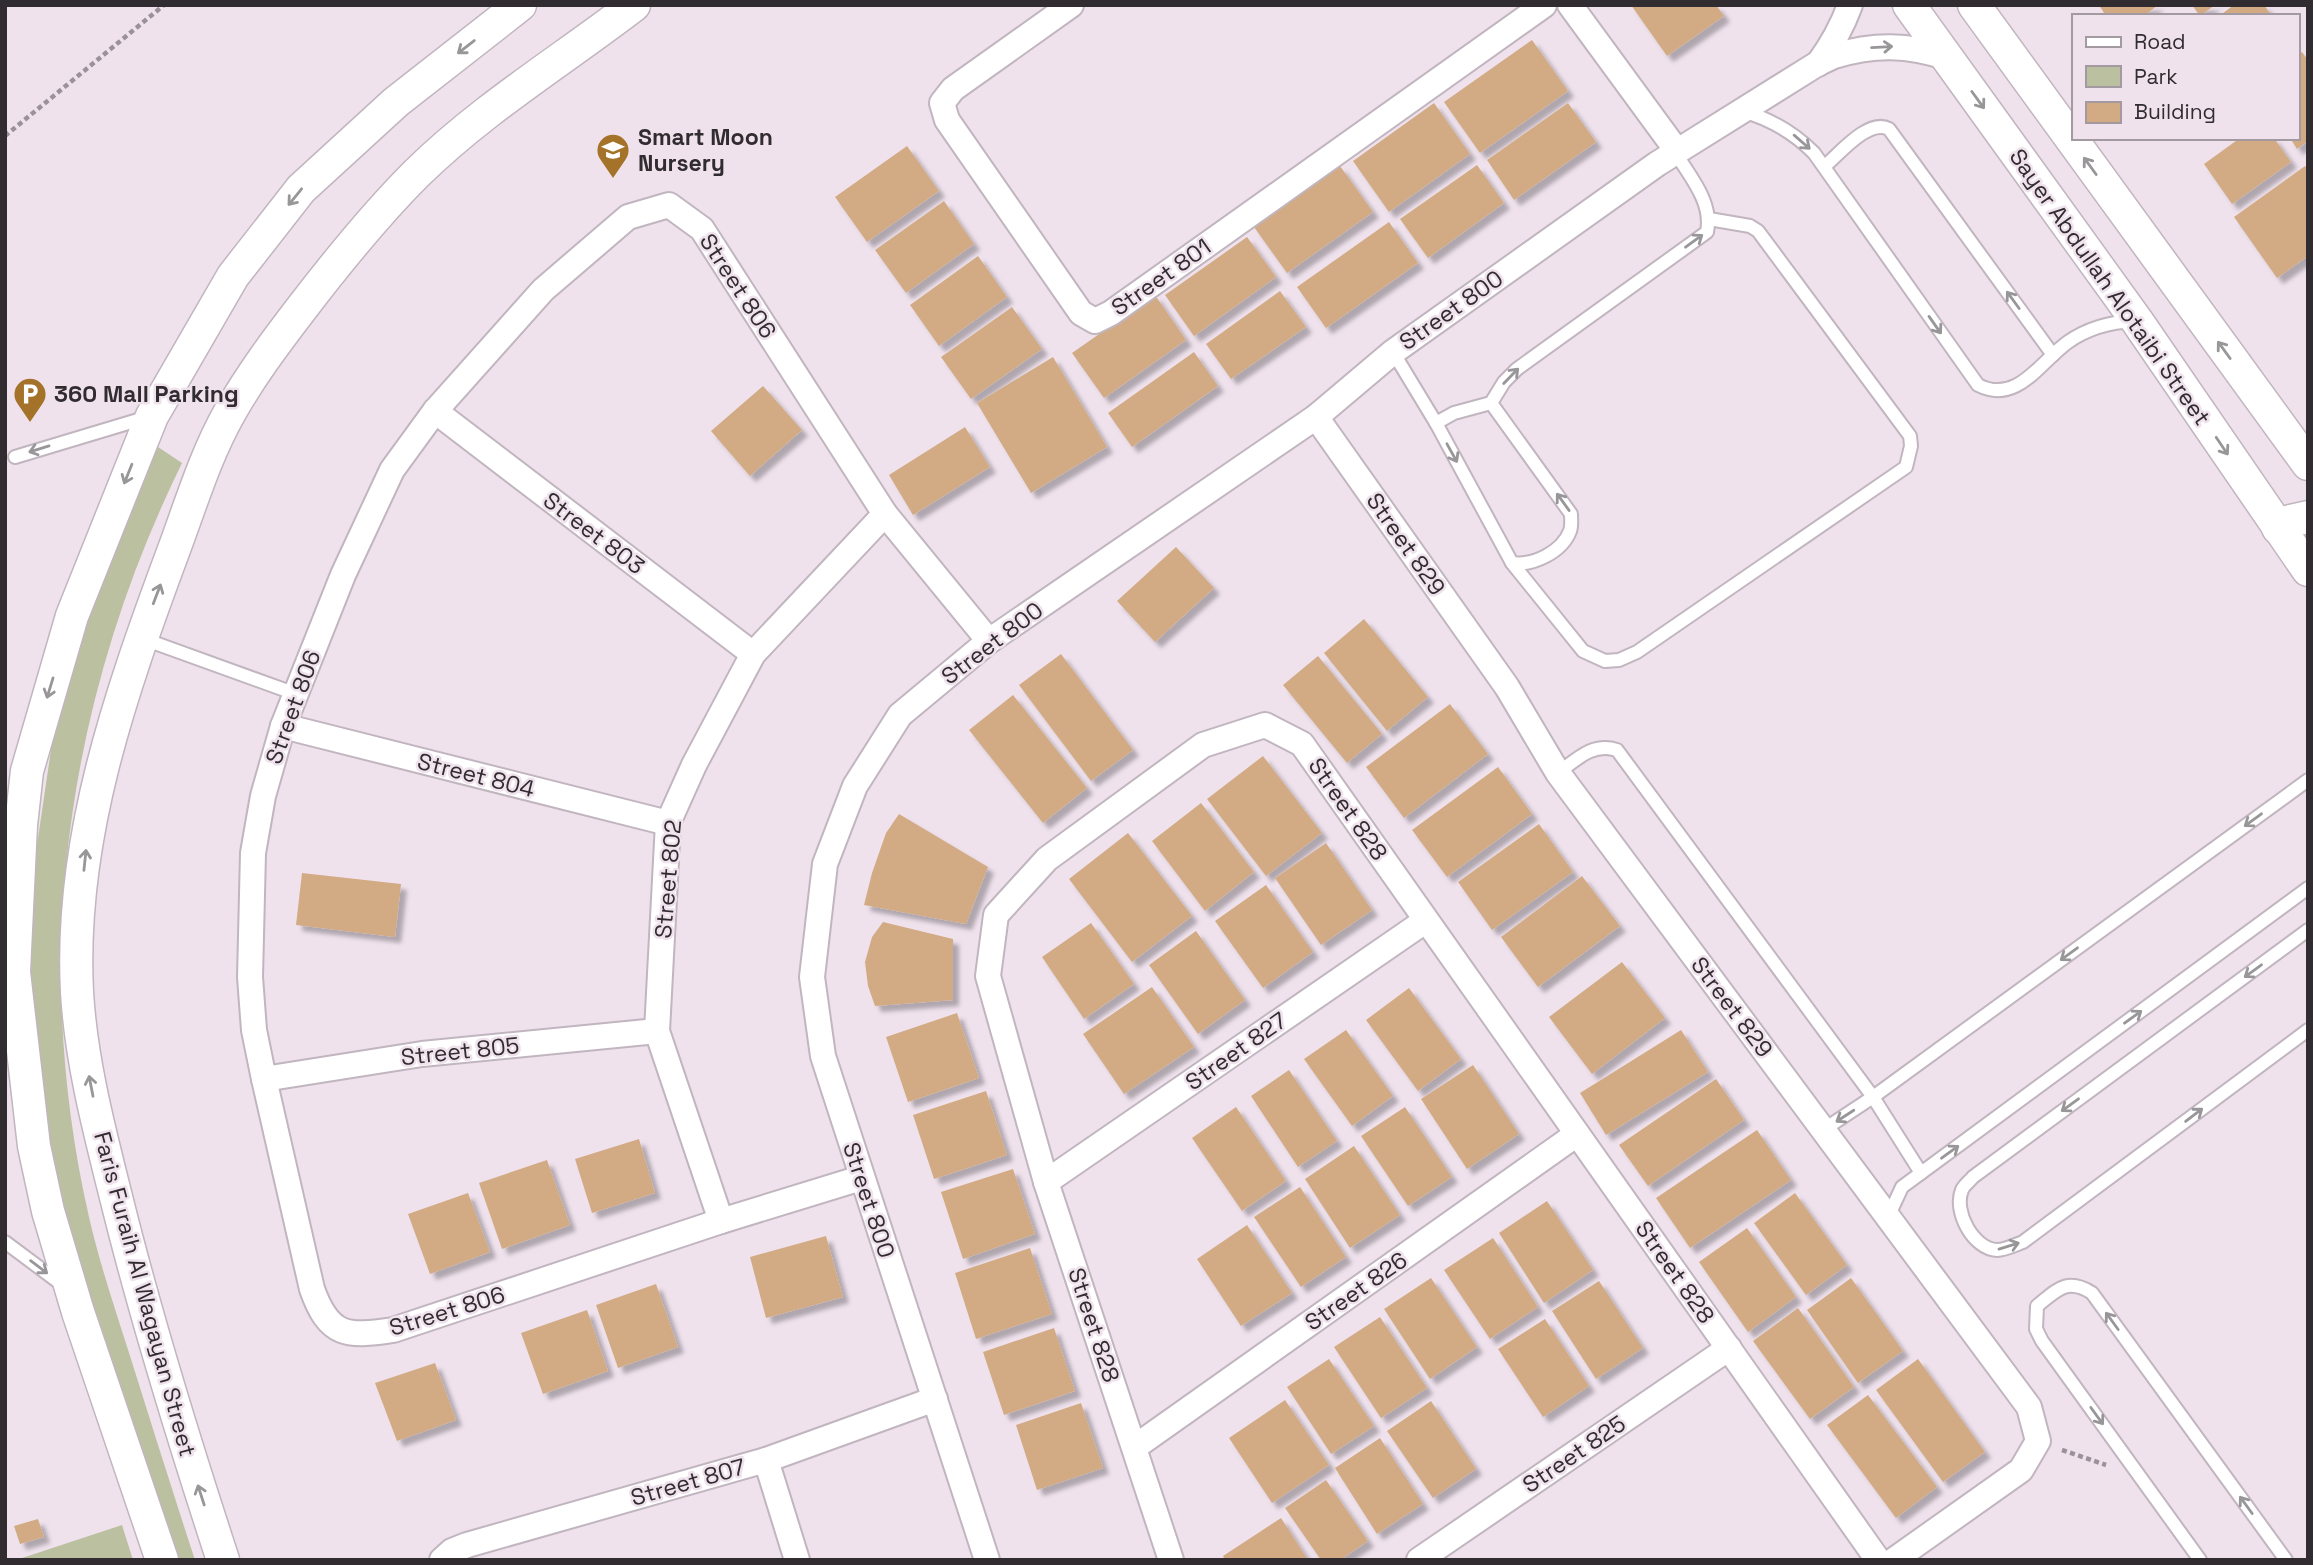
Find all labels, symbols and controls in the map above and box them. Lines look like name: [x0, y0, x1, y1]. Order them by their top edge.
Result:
legend: [2072, 14, 2299, 140]
text: Road: [2134, 28, 2186, 55]
one-way arrow: [458, 40, 476, 55]
one-way arrow: [1870, 40, 1893, 53]
text: Park: [2134, 63, 2178, 90]
one-way arrow: [1971, 90, 1985, 109]
text: Building: [2134, 98, 2216, 125]
place label: Smart Moon Nursery: [638, 122, 773, 178]
school or university icon: Smart Moon Nursery: [594, 131, 632, 180]
one-way arrow: [1793, 134, 1811, 150]
street label: Sayer Abdullah Alotaibi Street: [2003, 143, 2217, 431]
one-way arrow: [2083, 157, 2098, 176]
one-way arrow: [288, 187, 303, 205]
street label: Street 806: [693, 228, 783, 344]
street label: Street 801: [1105, 232, 1217, 322]
one-way arrow: [1684, 234, 1703, 248]
street label: Street 800: [1393, 263, 1509, 357]
one-way arrow: [2006, 291, 2020, 310]
one-way arrow: [1928, 315, 1942, 334]
one-way arrow: [2217, 341, 2232, 360]
one-way arrow: [1502, 367, 1519, 385]
parking icon: 360 Mall Parking: [11, 375, 49, 424]
place label: 360 Mall Parking: [54, 379, 239, 409]
one-way arrow: [2215, 436, 2229, 455]
one-way arrow: [1445, 442, 1459, 462]
one-way arrow: [29, 444, 51, 457]
one-way arrow: [121, 463, 134, 485]
street label: Street 803: [537, 485, 651, 581]
street label: Street 829: [1360, 487, 1452, 601]
one-way arrow: [1555, 493, 1570, 512]
one-way arrow: [152, 584, 164, 606]
street label: Street 800: [935, 595, 1049, 691]
street label: Street 806: [258, 646, 328, 768]
one-way arrow: [43, 676, 56, 698]
street label: Street 804: [414, 746, 538, 804]
street label: Street 828: [1302, 752, 1394, 866]
one-way arrow: [2244, 813, 2263, 827]
street label: Street 802: [648, 818, 688, 940]
one-way arrow: [78, 849, 91, 872]
one-way arrow: [2060, 947, 2079, 961]
street label: Street 829: [1684, 951, 1780, 1063]
one-way arrow: [2244, 963, 2263, 978]
street label: Street 827: [1179, 1005, 1293, 1097]
one-way arrow: [2123, 1009, 2142, 1024]
street label: Street 805: [399, 1030, 521, 1072]
one-way arrow: [84, 1075, 98, 1098]
one-way arrow: [2061, 1098, 2079, 1113]
one-way arrow: [2184, 1108, 2203, 1122]
one-way arrow: [1835, 1109, 1855, 1123]
street label: Faris Furaih Al Wagayan Street: [87, 1128, 203, 1460]
street label: Street 800: [836, 1138, 902, 1262]
one-way arrow: [1940, 1144, 1959, 1159]
street label: Street 828: [1629, 1215, 1721, 1329]
one-way arrow: [1998, 1239, 2020, 1252]
street label: Street 826: [1299, 1245, 1413, 1337]
one-way arrow: [29, 1260, 48, 1274]
street label: Street 828: [1061, 1264, 1127, 1386]
street label: Street 806: [386, 1279, 508, 1343]
one-way arrow: [2105, 1312, 2119, 1331]
one-way arrow: [2089, 1406, 2104, 1425]
street label: Street 825: [1517, 1409, 1631, 1499]
street label: Street 807: [627, 1451, 749, 1513]
one-way arrow: [194, 1484, 207, 1506]
one-way arrow: [2239, 1495, 2254, 1514]

